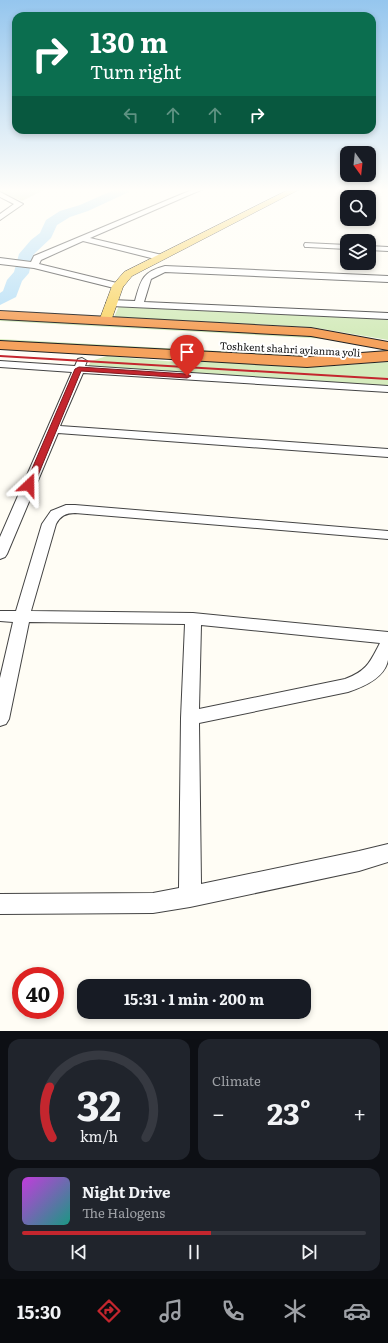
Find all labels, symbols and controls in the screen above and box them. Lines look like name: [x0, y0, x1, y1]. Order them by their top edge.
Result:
text: 130 m: [90, 20, 168, 62]
icon: right: [24, 28, 76, 80]
text: Turn right: [90, 58, 181, 85]
icon: left: [120, 104, 142, 126]
icon: ahead: [162, 104, 184, 126]
icon: ahead: [204, 104, 226, 126]
icon: right: [246, 104, 268, 126]
north arrow: [340, 146, 376, 182]
map controls: [340, 146, 376, 270]
button: search: [340, 190, 376, 226]
button: layers: [340, 234, 376, 270]
pin: [170, 335, 204, 376]
street label: Toshkent shahri aylanma yoʻli: [219, 337, 361, 360]
icon: arrive: [176, 341, 198, 363]
position arrow: [8, 464, 50, 506]
speed limit sign: 40: [12, 967, 64, 1019]
text: 15:31 · 1 min · 200 m: [124, 987, 264, 1010]
text: 32: [77, 1071, 121, 1133]
text: Climate: [212, 1071, 261, 1090]
text: 23°: [267, 1090, 311, 1134]
text: −: [212, 1096, 225, 1129]
text: +: [353, 1096, 366, 1129]
text: km/h: [80, 1124, 119, 1145]
text: Night Drive: [82, 1180, 171, 1203]
text: The Halogens: [82, 1203, 165, 1222]
icon: previous: [68, 1241, 90, 1263]
icon: pause: [183, 1241, 205, 1263]
icon: next: [298, 1241, 320, 1263]
icon: directions: [95, 1297, 123, 1325]
icon: music: [157, 1297, 185, 1325]
icon: phone: [219, 1297, 247, 1325]
icon: climate: [281, 1297, 309, 1325]
icon: car: [343, 1297, 371, 1325]
text: 15:30: [17, 1298, 61, 1325]

